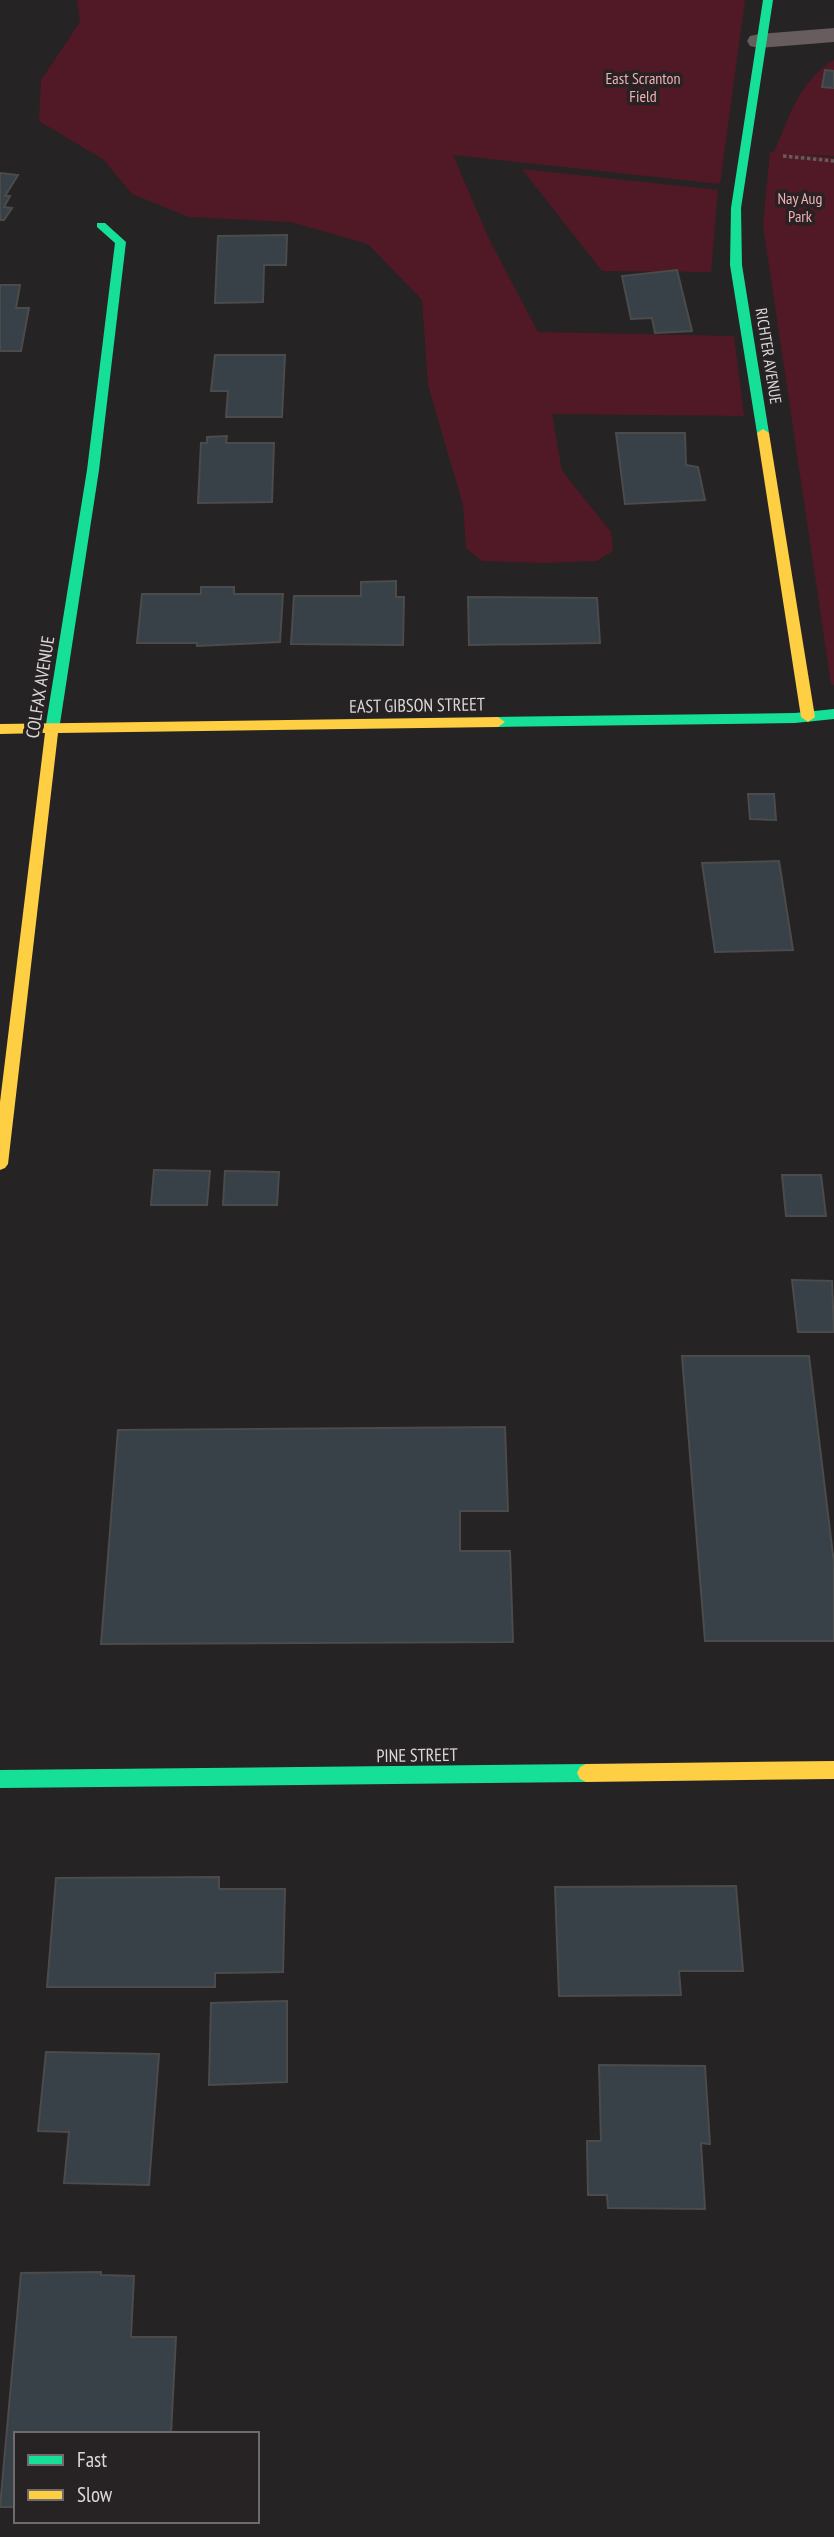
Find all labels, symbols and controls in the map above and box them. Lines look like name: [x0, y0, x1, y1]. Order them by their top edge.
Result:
park label: East Scranton Field: [605, 68, 681, 106]
park label: Nay Aug Park: [778, 188, 822, 226]
street label: RICHTER AVENUE: [752, 307, 786, 406]
street label: COLFAX AVENUE: [21, 634, 59, 740]
street label: EAST GIBSON STREET: [349, 692, 485, 718]
street label: PINE STREET: [376, 1743, 458, 1767]
legend: [14, 2432, 259, 2523]
text: Fast: [77, 2446, 107, 2473]
text: Slow: [77, 2481, 113, 2508]

